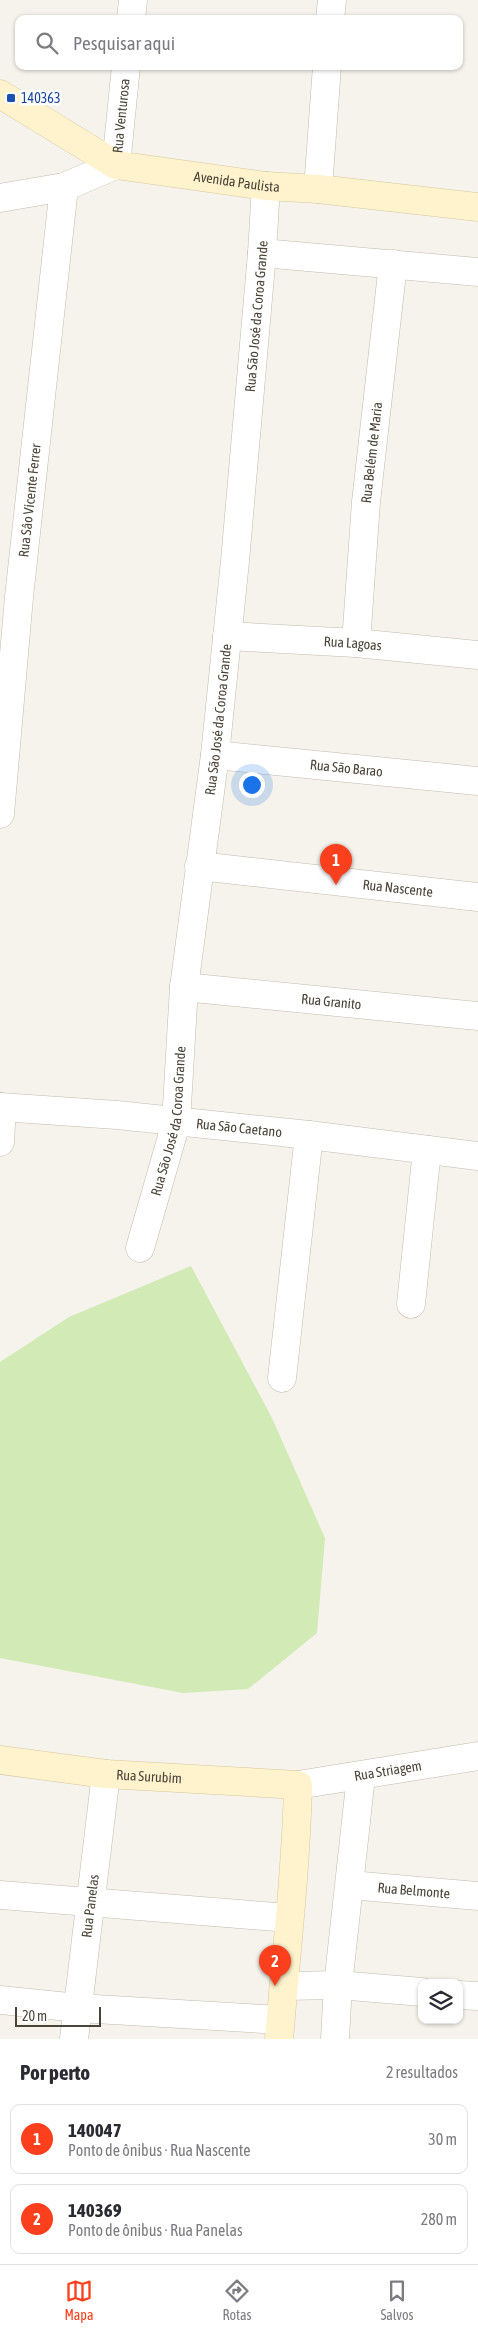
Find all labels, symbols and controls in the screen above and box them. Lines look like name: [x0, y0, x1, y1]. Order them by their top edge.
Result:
search box: [15, 15, 463, 70]
icon: search: [33, 29, 61, 57]
text: Pesquisar aqui: [73, 32, 175, 54]
street label: Rua Venturosa: [109, 78, 133, 154]
place label: 140363: [21, 90, 60, 106]
marker: 140363: [5, 92, 17, 104]
street label: Avenida Paulista: [193, 168, 280, 195]
street label: Rua São José da Coroa Grande: [242, 240, 271, 393]
street label: Rua Belém de Maria: [358, 401, 385, 504]
street label: Rua Sâo Vicente Ferrer: [15, 442, 44, 558]
street label: Rua Lagoas: [323, 633, 382, 653]
street label: Rua São José da Coroa Grande: [202, 643, 234, 796]
street label: Rua São Barao: [309, 756, 384, 780]
your location: [239, 772, 265, 798]
pin: 1: [320, 844, 352, 885]
street label: Rua Nascente: [362, 876, 434, 900]
street label: Rua Granito: [300, 991, 362, 1012]
street label: Rua São José da Coroa Grande: [148, 1046, 189, 1197]
street label: Rua São Caetano: [195, 1115, 283, 1140]
street label: Rua Striagem: [353, 1757, 423, 1784]
street label: Rua Surubim: [116, 1767, 182, 1786]
street label: Rua Panelas: [78, 1873, 102, 1939]
street label: Rua Belmonte: [377, 1879, 451, 1902]
pin: 2: [259, 1945, 291, 1986]
map controls: [418, 1979, 463, 2024]
button: layers: [418, 1979, 463, 2024]
scale bar: [15, 2004, 101, 2027]
text: 20 m: [22, 2008, 47, 2024]
text: Por perto: [20, 2060, 90, 2084]
text: 2 resultados: [386, 2063, 458, 2081]
text: 140047: [68, 2119, 122, 2141]
text: 1: [33, 2130, 41, 2148]
text: 30 m: [428, 2130, 457, 2148]
text: Ponto de ônibus · Rua Nascente: [68, 2141, 250, 2159]
text: 140369: [68, 2199, 122, 2221]
text: 2: [33, 2210, 41, 2228]
text: 280 m: [421, 2210, 457, 2228]
text: Ponto de ônibus · Rua Panelas: [68, 2221, 243, 2239]
tab: Mapa: [64, 2277, 94, 2323]
tab: Rotas: [222, 2277, 251, 2323]
tab: Salvos: [380, 2277, 414, 2323]

